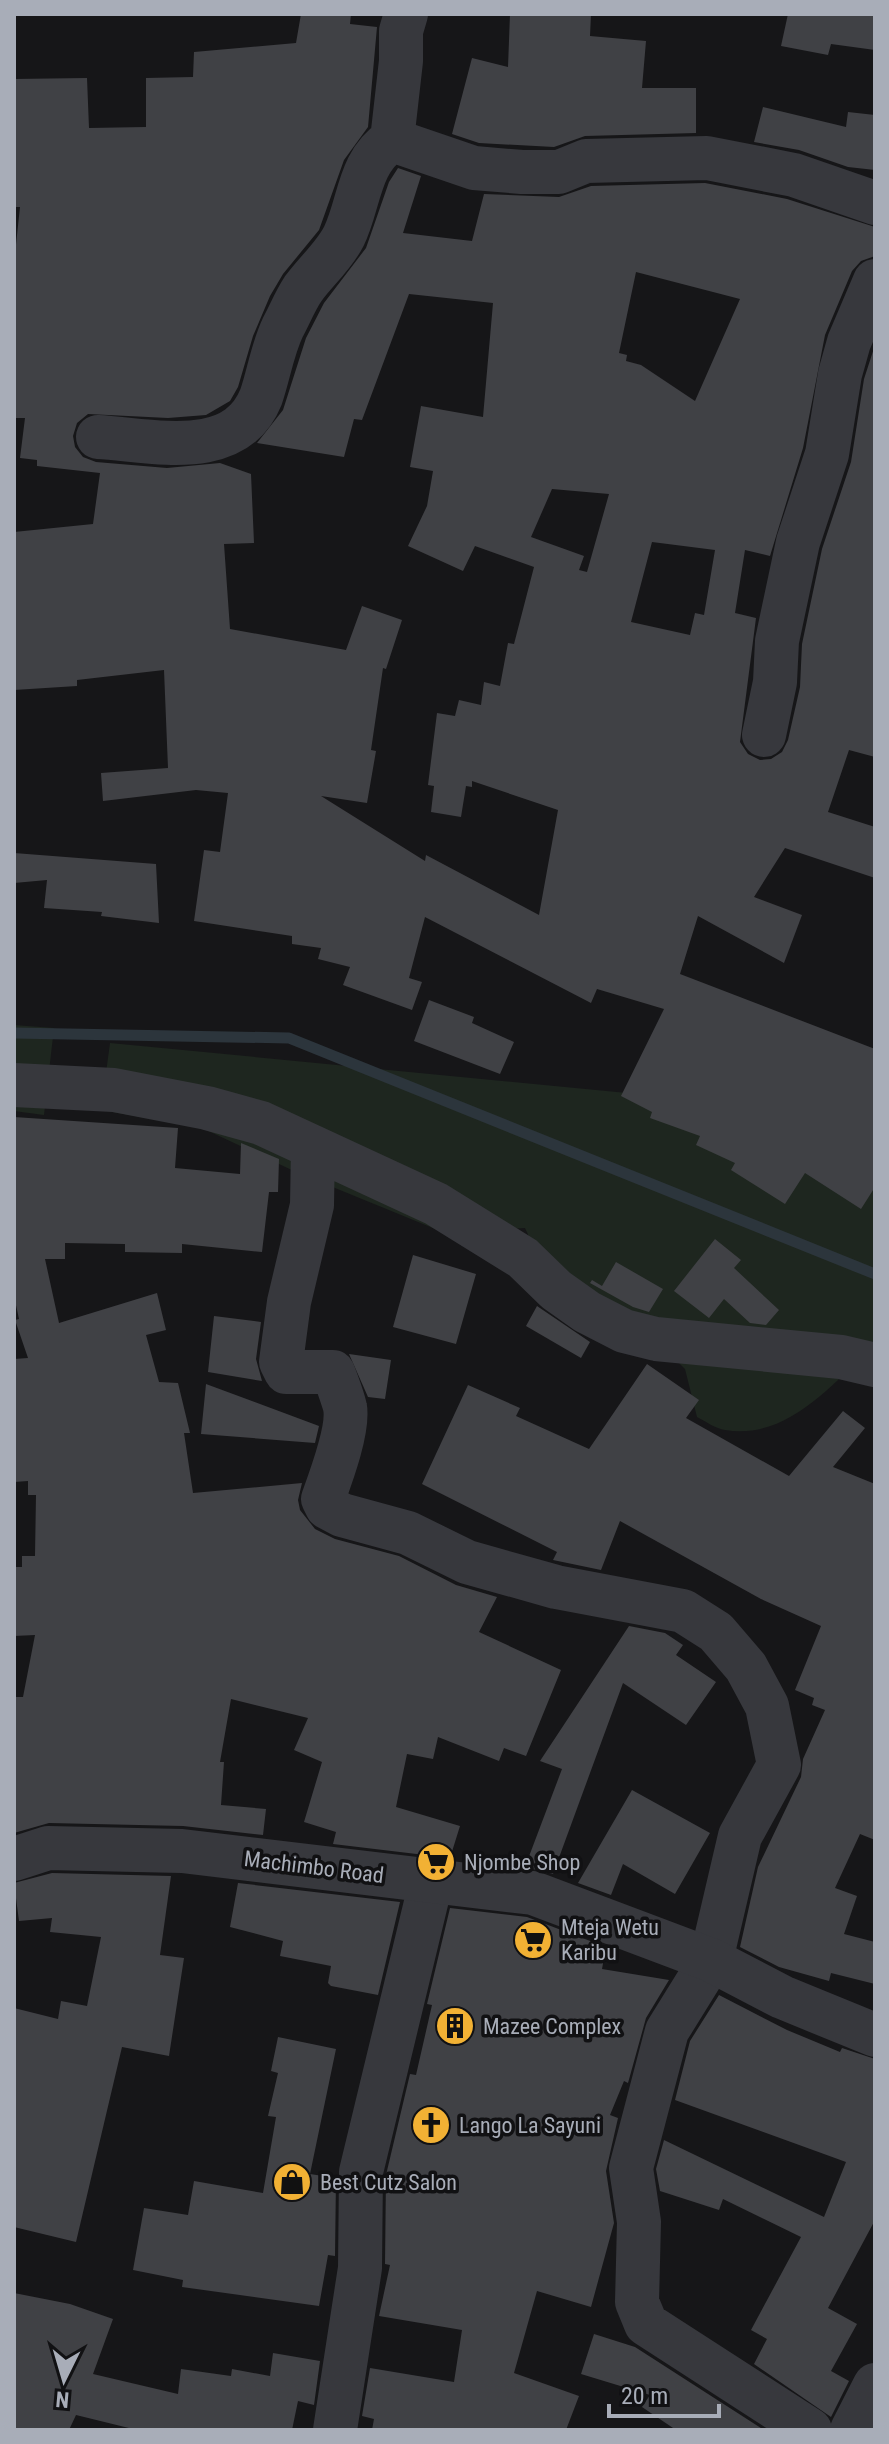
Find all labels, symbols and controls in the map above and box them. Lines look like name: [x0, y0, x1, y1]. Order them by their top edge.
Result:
supermarket icon: Njombe Shop: [415, 1841, 457, 1883]
street label: Machimbo Road: [243, 1846, 385, 1888]
place label: Njombe Shop: [464, 1850, 580, 1875]
place label: Mteja Wetu Karibu: [561, 1915, 659, 1965]
supermarket icon: Mteja Wetu Karibu: [512, 1919, 554, 1961]
building icon: Mazee Complex: [434, 2005, 476, 2047]
place label: Mazee Complex: [483, 2014, 622, 2039]
church icon: Lango La Sayuni: [410, 2104, 452, 2146]
place label: Lango La Sayuni: [459, 2113, 601, 2138]
shop icon: Best Cutz Salon: [271, 2161, 313, 2203]
place label: Best Cutz Salon: [320, 2170, 457, 2195]
north arrow: [24, 2340, 104, 2420]
scale bar: [609, 2368, 719, 2418]
text: 20 m: [621, 2382, 668, 2410]
text: N: [54, 2386, 70, 2412]

